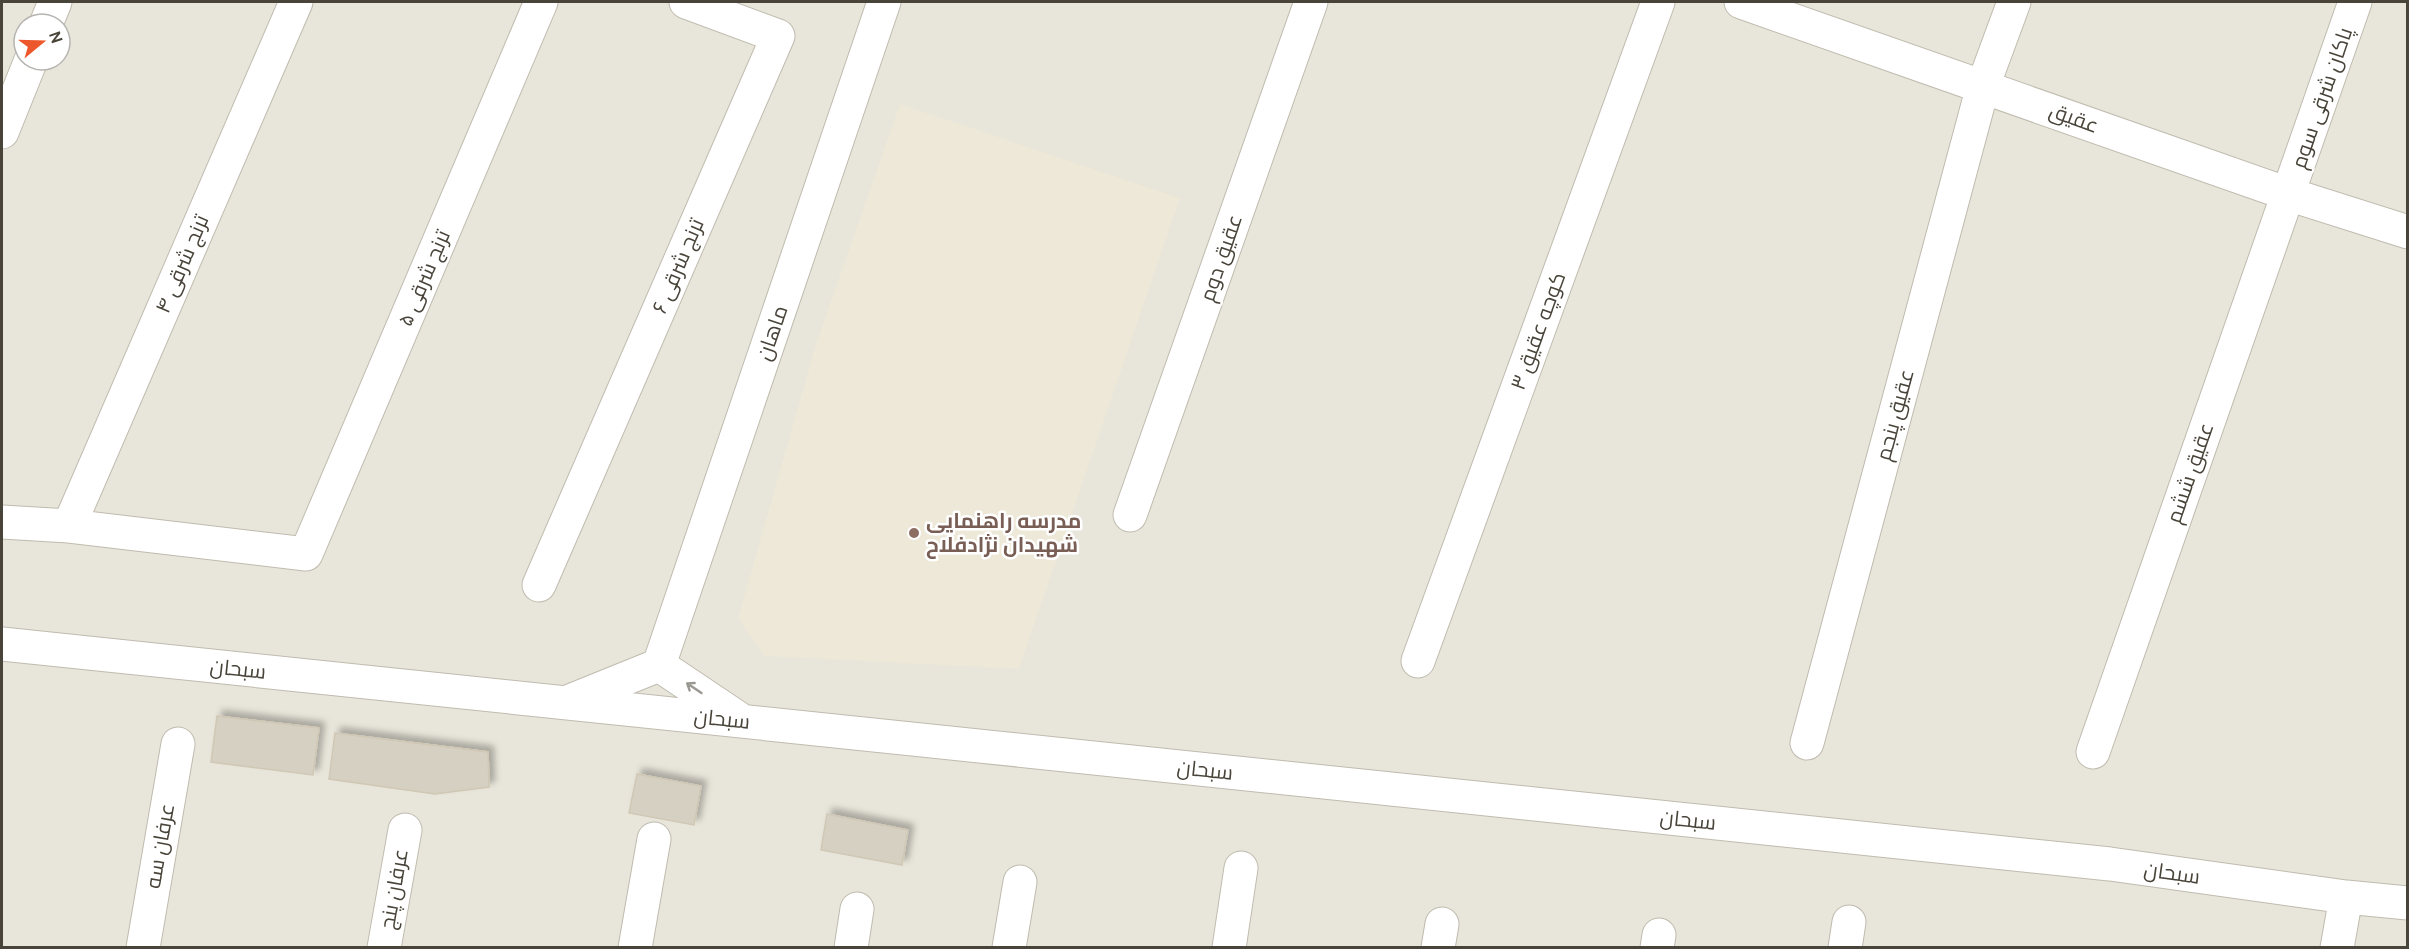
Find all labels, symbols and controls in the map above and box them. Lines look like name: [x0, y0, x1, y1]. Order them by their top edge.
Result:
north arrow: [12, 12, 72, 72]
street label: پاکان شرقی سوم: [2286, 24, 2359, 172]
text: N: [45, 29, 67, 46]
street label: عقیق: [2046, 97, 2102, 139]
street label: ترنج شرقی ۴: [150, 210, 215, 318]
street label: عقیق دوم: [1194, 211, 1249, 305]
street label: ترنج شرقی ۶: [646, 214, 711, 318]
street label: ترنج شرقی ۵: [392, 226, 457, 330]
street label: کوچه عقیق ۳: [1505, 269, 1572, 394]
street label: ماهان: [750, 302, 794, 364]
street label: عقیق پنجم: [1870, 366, 1921, 464]
street label: عقیق ششم: [2161, 419, 2220, 527]
place label: مدرسه راهنمایی شهیدان نژادفلاح: [926, 508, 1082, 559]
marker: مدرسه راهنمایی شهیدان نژادفلاح: [907, 526, 921, 540]
street label: سبحان: [209, 653, 267, 685]
one-way arrow: [686, 682, 702, 694]
street label: سبحان: [693, 703, 751, 735]
street label: سبحان: [1176, 754, 1234, 786]
street label: عرفان سه: [140, 801, 180, 891]
street label: سبحان: [1659, 804, 1717, 836]
street label: عرفان پنج: [374, 847, 415, 931]
street label: سبحان: [2142, 856, 2202, 890]

